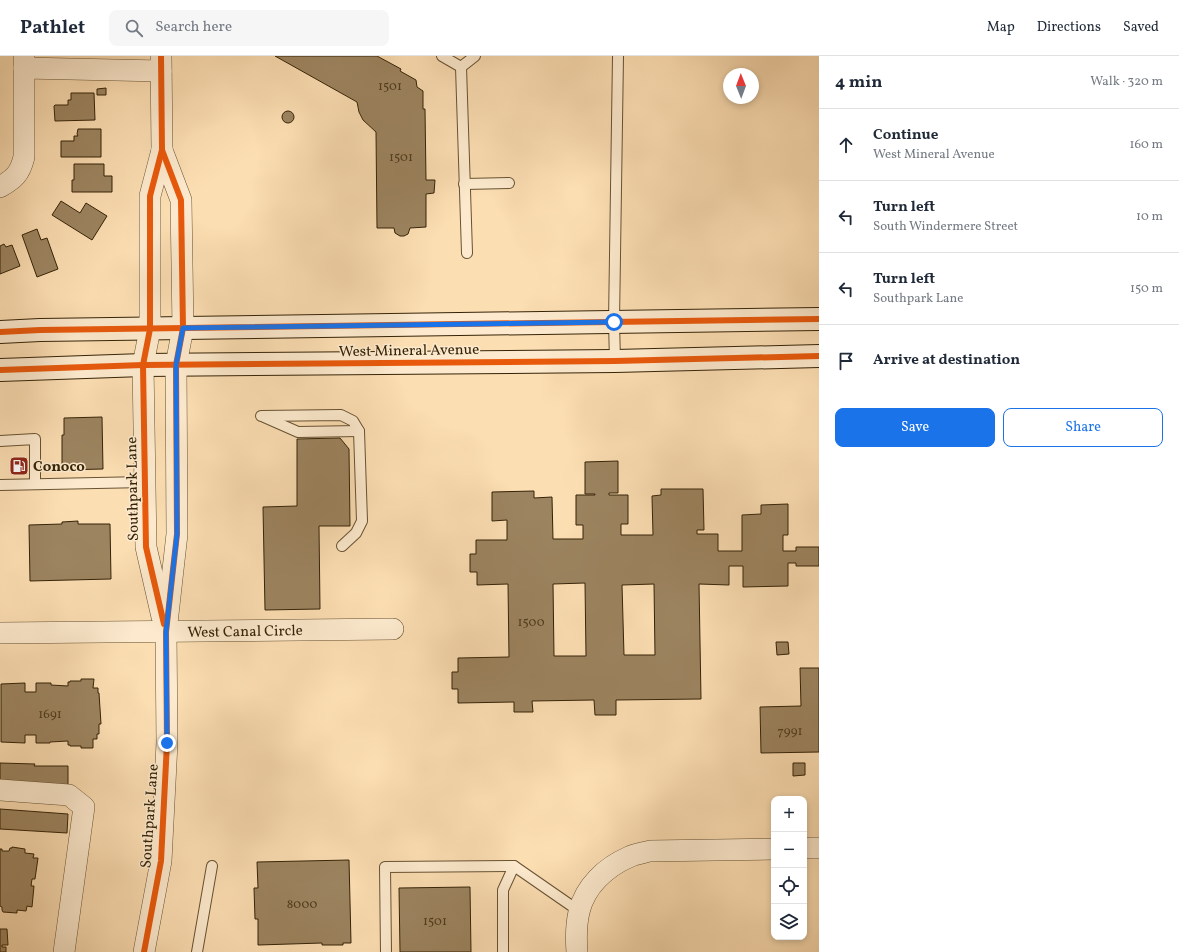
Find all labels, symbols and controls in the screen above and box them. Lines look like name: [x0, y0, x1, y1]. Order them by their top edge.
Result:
search box: [109, 10, 389, 46]
text: Pathlet: [20, 15, 85, 41]
icon: search: [123, 17, 145, 39]
text: Search here: [155, 17, 232, 38]
text: Map: [987, 18, 1015, 37]
text: Directions: [1037, 18, 1101, 37]
text: Saved: [1123, 18, 1159, 37]
north arrow: [723, 68, 759, 104]
text: 4 min: [835, 71, 882, 94]
text: Walk · 320 m: [1090, 73, 1163, 91]
house number: 1501: [378, 78, 402, 96]
text: Continue: [873, 125, 938, 146]
icon: ahead: [835, 134, 857, 156]
text: 160 m: [1129, 136, 1163, 154]
text: West Mineral Avenue: [873, 146, 995, 164]
house number: 1501: [389, 149, 413, 167]
text: Turn left: [873, 197, 935, 218]
icon: left: [835, 206, 857, 228]
text: 10 m: [1136, 208, 1163, 226]
text: South Windermere Street: [873, 218, 1018, 236]
text: Turn left: [873, 269, 935, 290]
icon: left: [835, 278, 857, 300]
text: 150 m: [1130, 280, 1163, 298]
text: Southpark Lane: [873, 290, 963, 308]
route start: [605, 313, 623, 331]
street label: West Mineral Avenue: [339, 340, 479, 363]
icon: arrive: [835, 350, 857, 372]
text: Arrive at destination: [873, 350, 1020, 371]
button: Save: [835, 408, 995, 447]
button: Share: [1003, 408, 1163, 447]
street label: Southpark Lane: [122, 437, 145, 541]
fuel station icon: Conoco: [8, 455, 30, 477]
place label: Conoco: [33, 457, 85, 478]
house number: 1500: [518, 614, 545, 632]
street label: West Canal Circle: [187, 621, 303, 644]
house number: 1691: [38, 706, 62, 724]
house number: 7991: [778, 723, 802, 741]
route end: [158, 734, 176, 752]
street label: Southpark Lane: [136, 763, 165, 869]
map controls: [771, 796, 807, 940]
button: +: [771, 796, 807, 832]
button: −: [771, 832, 807, 868]
button: locate: [771, 868, 807, 904]
house number: 8000: [287, 896, 317, 914]
button: layers: [771, 904, 807, 940]
house number: 1501: [423, 913, 447, 931]

